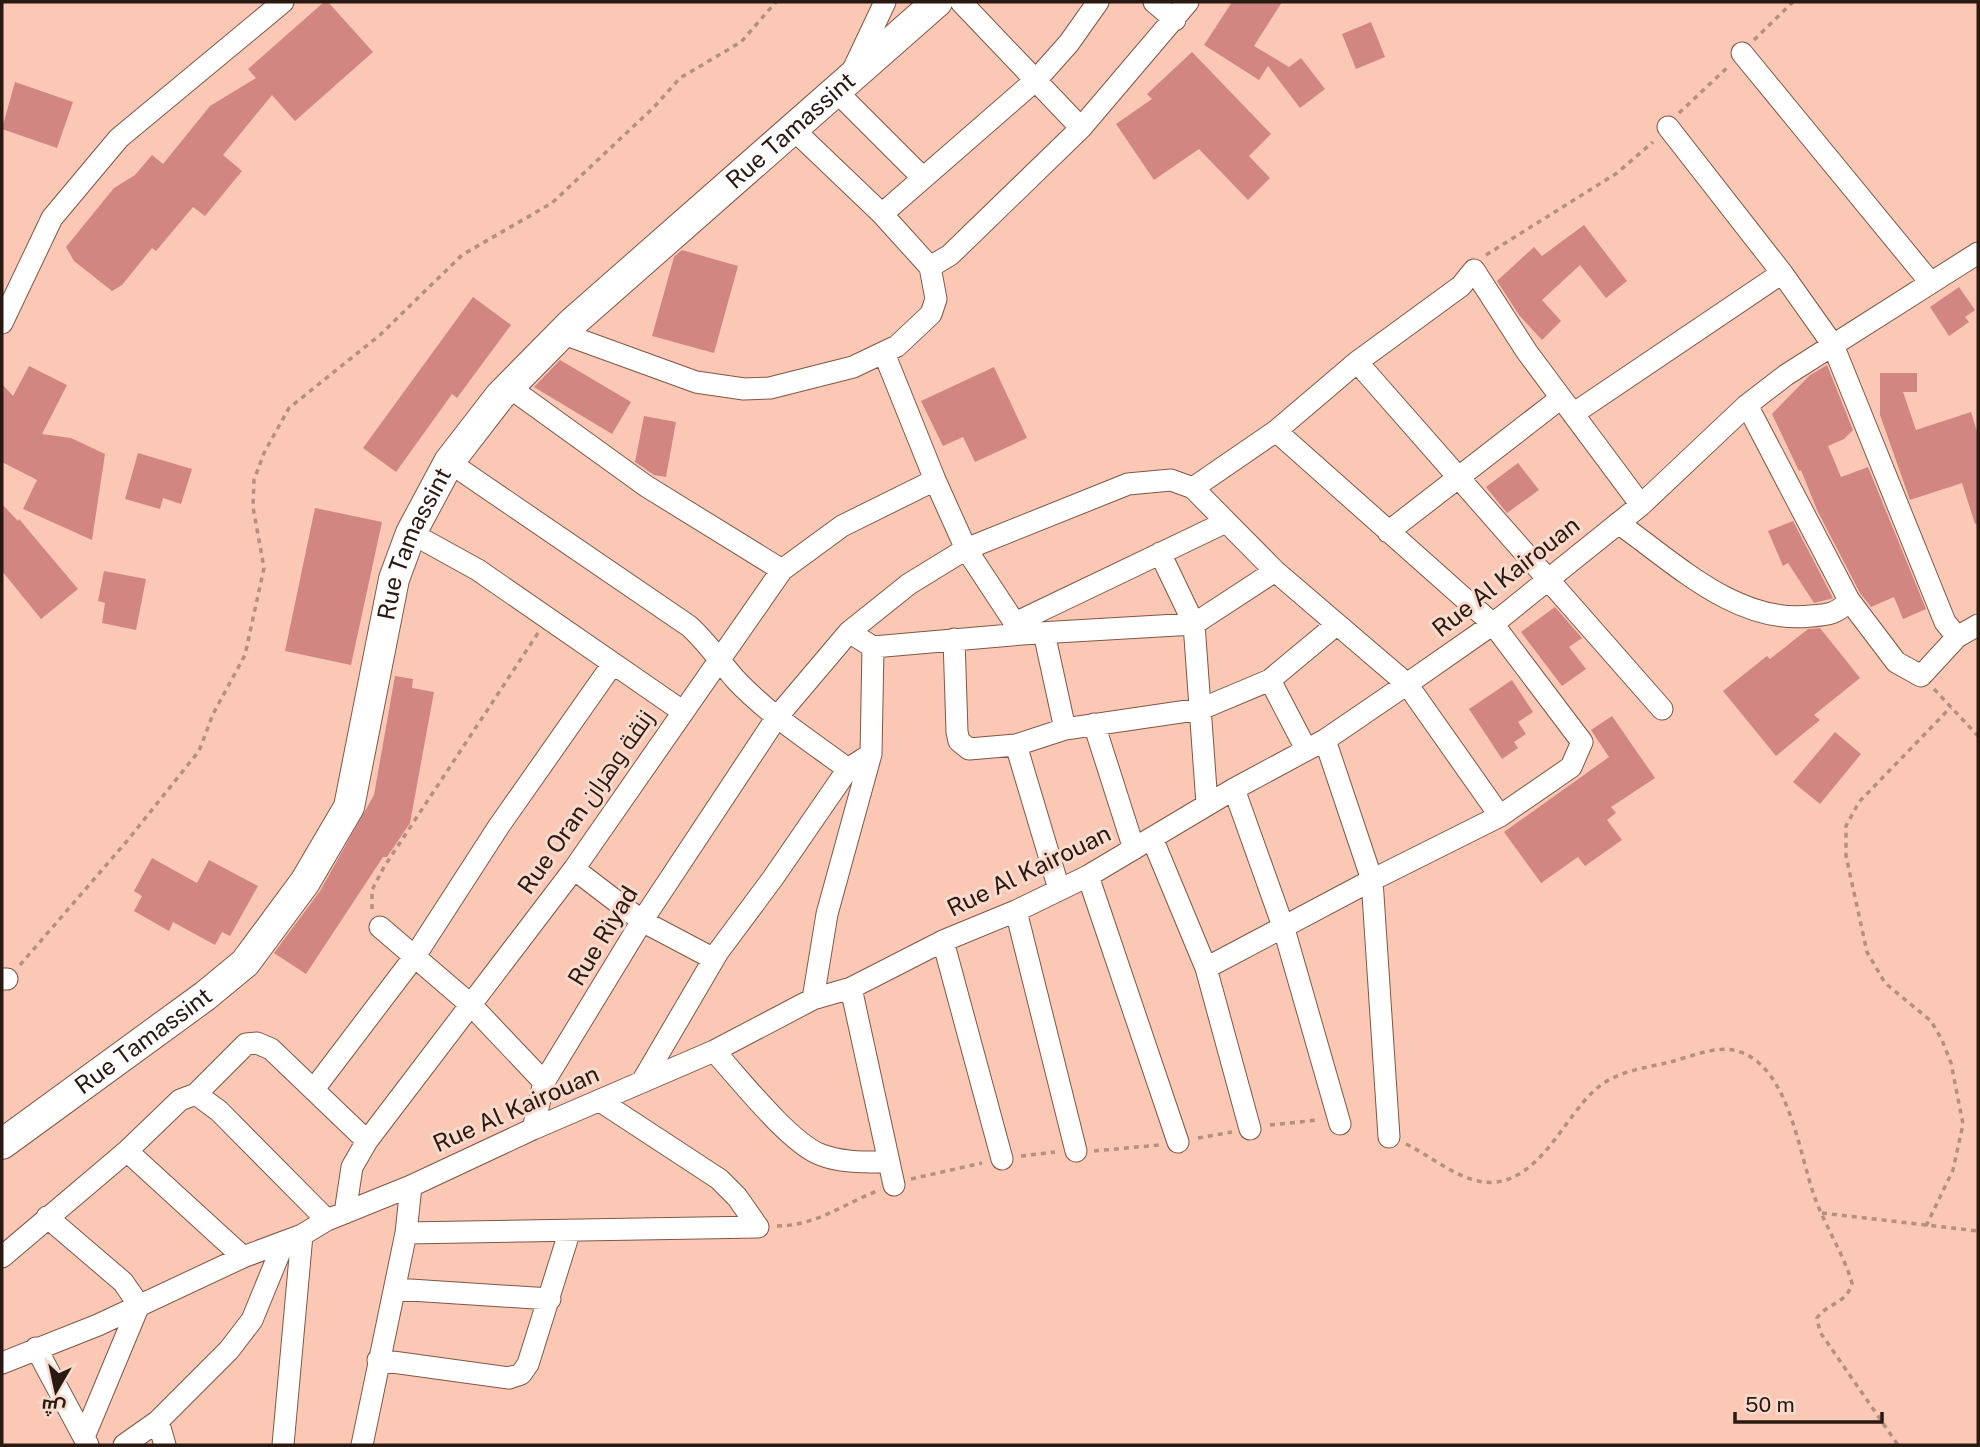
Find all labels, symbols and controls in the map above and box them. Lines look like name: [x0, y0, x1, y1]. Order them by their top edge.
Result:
street label: Rue Tamassint: [720, 66, 860, 194]
street label: Rue Tamassint: [371, 463, 456, 622]
street label: Rue Al Kairouan: [1426, 510, 1584, 642]
street label: Rue Oran زنقة وهران: [511, 704, 660, 899]
street label: Rue Al Kairouan: [942, 818, 1115, 922]
street label: Rue Riyad: [561, 881, 643, 990]
street label: Rue Tamassint: [69, 981, 217, 1099]
street label: Rue Al Kairouan: [428, 1059, 603, 1157]
north arrow: [21, 1356, 91, 1426]
scale bar: [1735, 1380, 1882, 1424]
text: 50 m: [1745, 1392, 1795, 1417]
text: ش: [40, 1394, 67, 1421]

